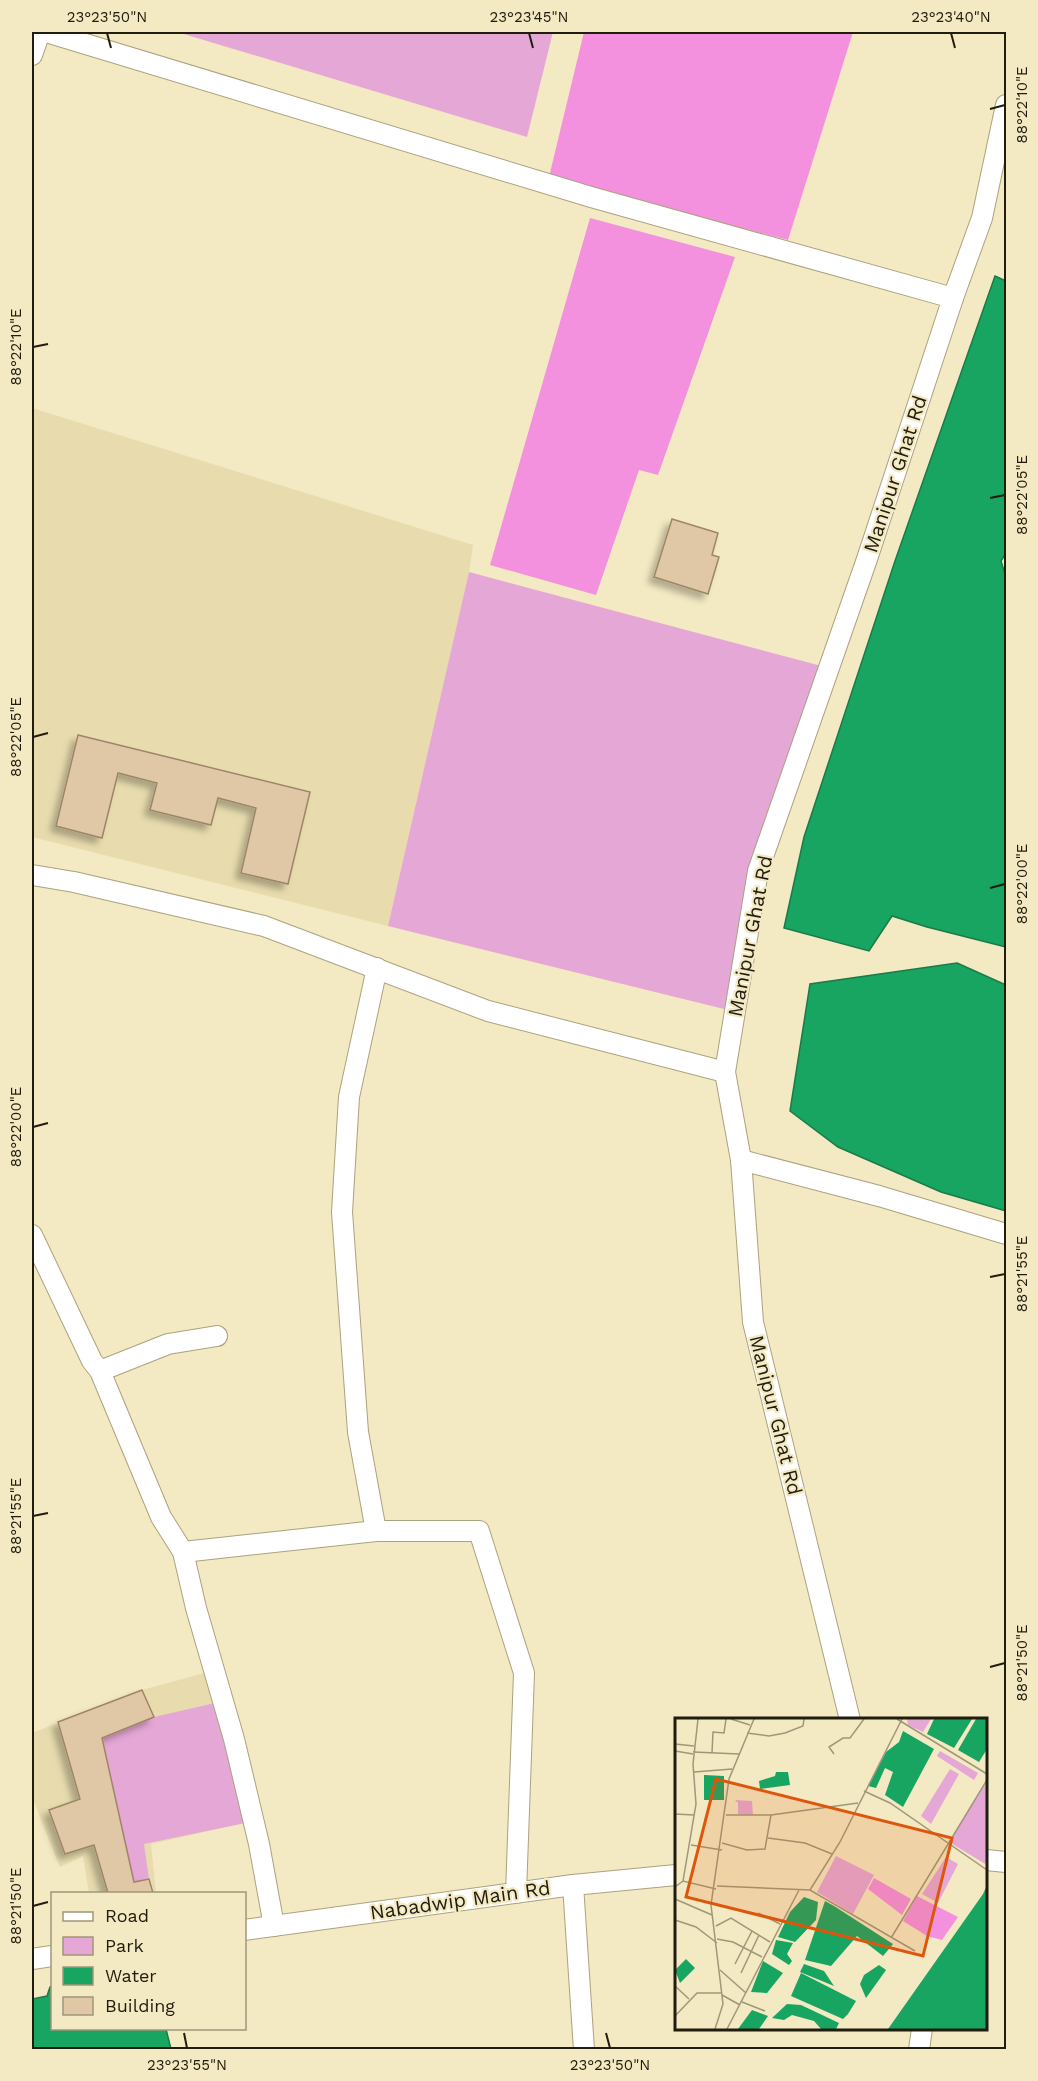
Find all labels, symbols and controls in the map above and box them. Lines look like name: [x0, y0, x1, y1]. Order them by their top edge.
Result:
text: 23°23'50"N: [67, 8, 147, 26]
text: 23°23'45"N: [490, 8, 568, 26]
text: 23°23'40"N: [911, 8, 991, 26]
text: 88°22'10"E: [1013, 66, 1031, 144]
text: 88°22'10"E: [7, 308, 25, 386]
street label: Manipur Ghat Rd: [858, 392, 932, 556]
text: 88°22'05"E: [1013, 455, 1031, 535]
text: 88°22'05"E: [7, 697, 25, 777]
text: 88°22'00"E: [1013, 844, 1031, 924]
street label: Manipur Ghat Rd: [723, 853, 777, 1019]
text: 88°22'00"E: [7, 1087, 25, 1167]
text: 88°21'55"E: [1013, 1236, 1031, 1312]
street label: Manipur Ghat Rd: [745, 1333, 807, 1497]
text: 88°21'55"E: [7, 1478, 25, 1554]
text: 88°21'50"E: [1013, 1624, 1031, 1702]
inset map: [675, 1718, 987, 2030]
text: 88°21'50"E: [7, 1867, 25, 1945]
street label: Nabadwip Main Rd: [368, 1875, 552, 1925]
legend: [51, 1892, 246, 2030]
text: Road: [105, 1905, 149, 1926]
text: Park: [105, 1935, 144, 1956]
text: Water: [105, 1965, 157, 1986]
text: Building: [105, 1995, 175, 2016]
text: 23°23'55"N: [147, 2056, 227, 2074]
text: 23°23'50"N: [570, 2056, 650, 2074]

